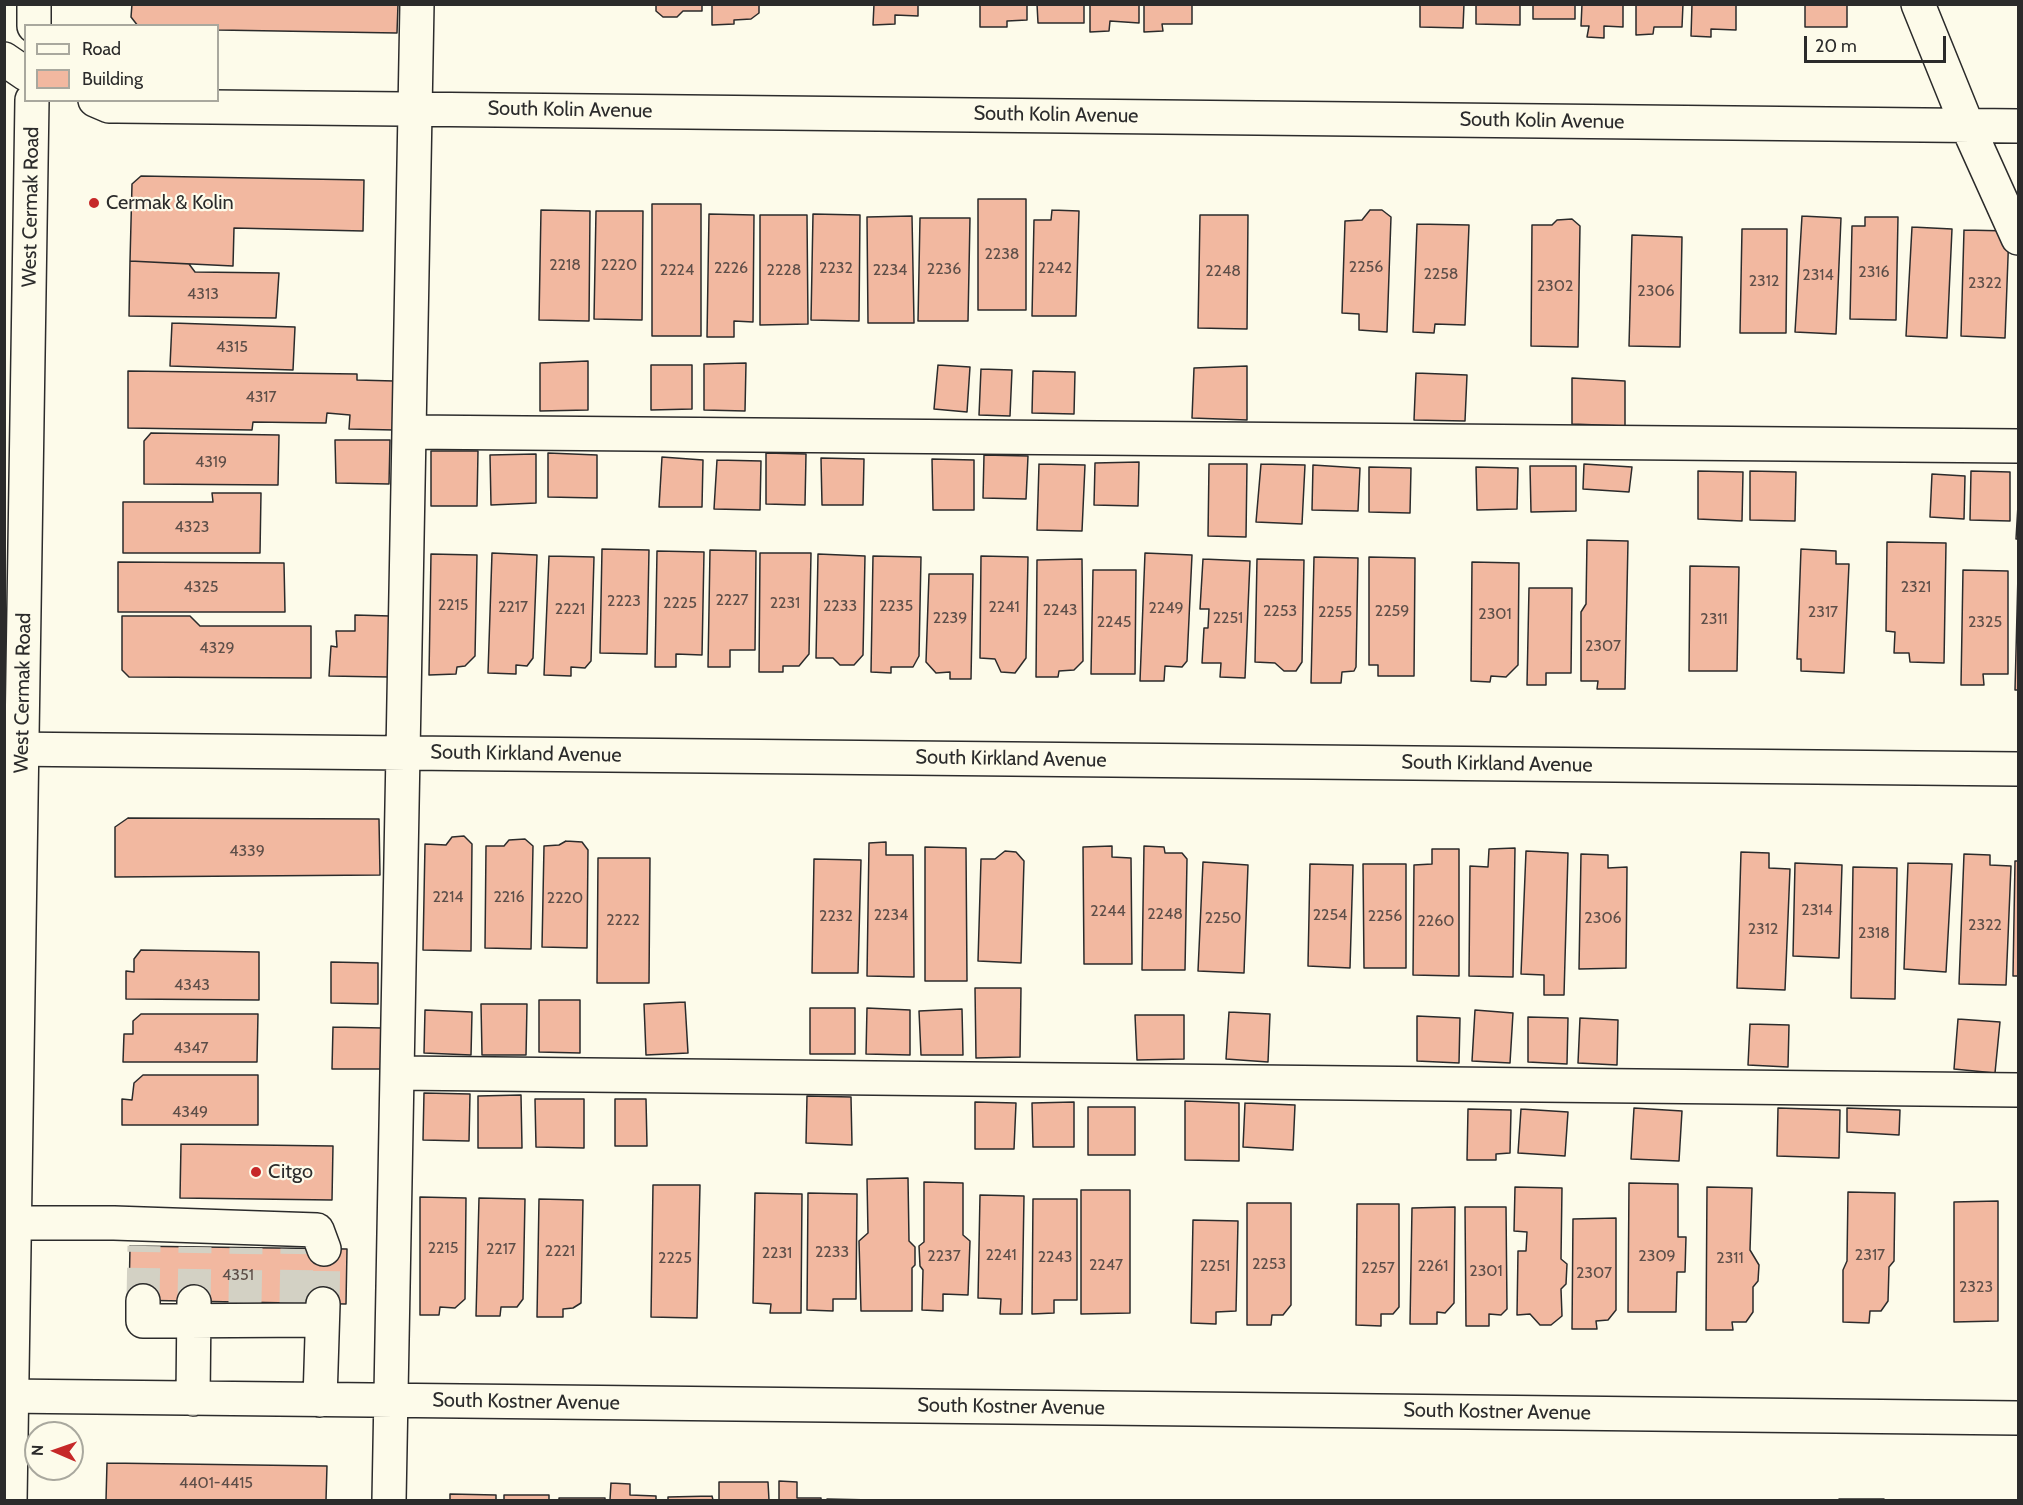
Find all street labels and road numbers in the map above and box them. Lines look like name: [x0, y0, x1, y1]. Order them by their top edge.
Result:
street label: South Kolin Avenue: [487, 97, 653, 123]
street label: South Kolin Avenue: [973, 102, 1139, 128]
street label: South Kolin Avenue: [1459, 108, 1625, 134]
street label: West Cermak Road: [18, 127, 44, 287]
street label: West Cermak Road: [10, 613, 36, 773]
street label: South Kirkland Avenue: [430, 740, 622, 768]
street label: South Kirkland Avenue: [915, 745, 1107, 773]
street label: South Kirkland Avenue: [1401, 750, 1593, 778]
street label: South Kostner Avenue: [432, 1388, 620, 1416]
street label: South Kostner Avenue: [917, 1393, 1105, 1421]
street label: South Kostner Avenue: [1403, 1398, 1591, 1426]

